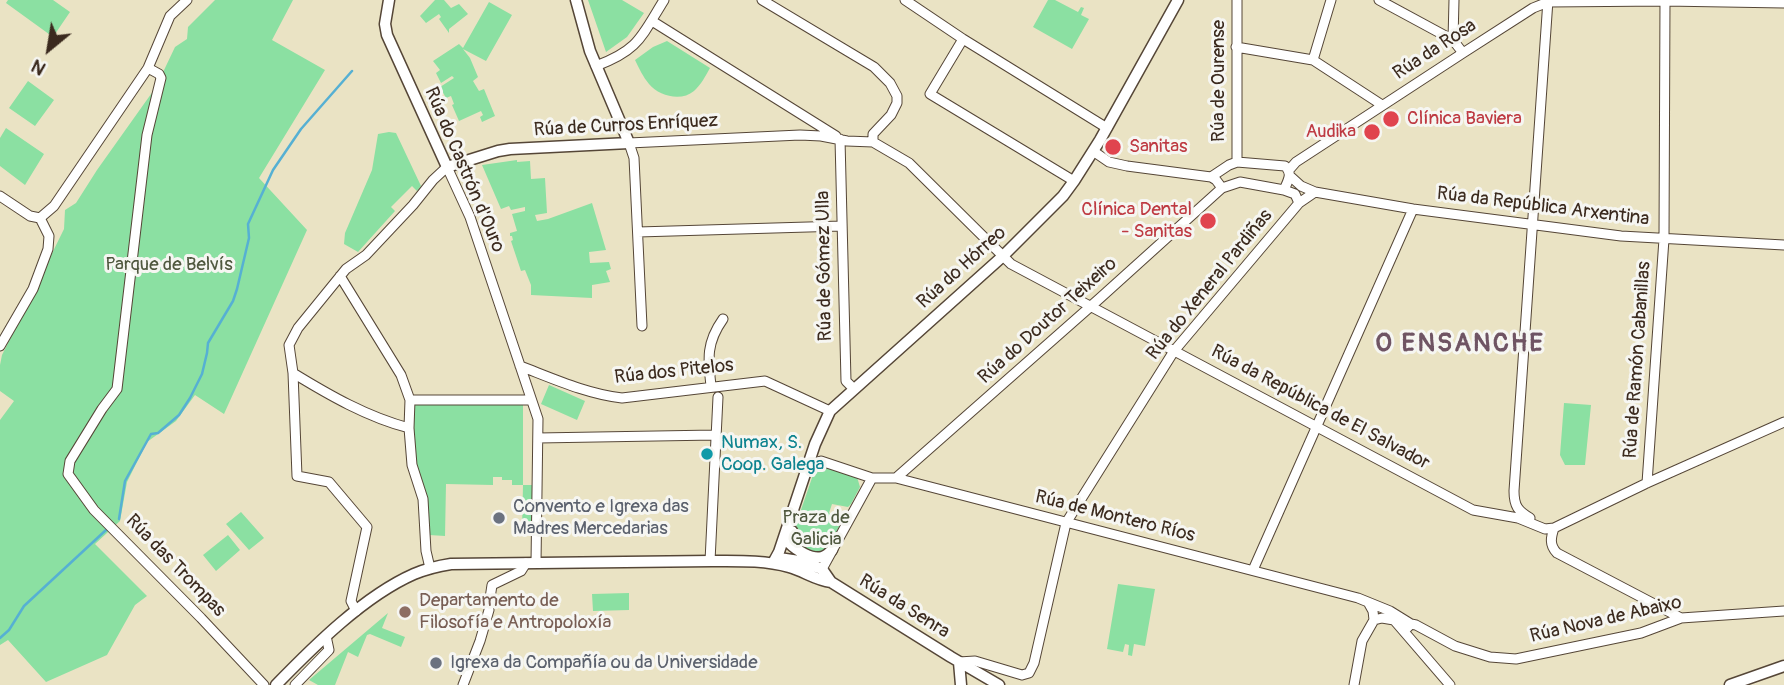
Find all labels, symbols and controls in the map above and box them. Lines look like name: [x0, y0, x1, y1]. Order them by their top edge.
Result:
north arrow: [14, 14, 84, 84]
street label: Rúa da Rosa: [1389, 15, 1481, 85]
street label: Rúa de Ourense: [1208, 20, 1230, 142]
text: N: [27, 54, 50, 81]
street label: Rúa do Castrón d'Ouro: [419, 84, 509, 256]
place label: Clínica Baviera: [1407, 108, 1522, 130]
marker: Clínica Baviera: [1381, 109, 1401, 129]
street label: Rúa de Curros Enríquez: [533, 110, 719, 142]
place label: Audika: [1305, 121, 1356, 143]
marker: Audika: [1362, 122, 1382, 142]
place label: Sanitas: [1129, 136, 1187, 158]
marker: Sanitas: [1103, 137, 1123, 157]
street label: Rúa da República Arxentina: [1436, 183, 1650, 231]
street label: Rúa de Gómez Ulla: [812, 191, 838, 341]
place label: Clínica Dental - Sanitas: [1081, 199, 1192, 243]
street label: Rúa do Xeneral Pardiñas: [1142, 205, 1278, 365]
marker: Clínica Dental - Sanitas: [1198, 211, 1218, 231]
street label: Rúa do Hórreo: [913, 222, 1011, 314]
street label: Rúa do Doutor Teixeiro: [974, 253, 1122, 389]
park label: Parque de Belvís: [105, 254, 233, 276]
street label: Rúa de Ramón Cabanillas: [1620, 261, 1656, 459]
district label: O ENSANCHE: [1377, 328, 1543, 360]
street label: Rúa da República de El Salvador: [1207, 341, 1433, 475]
street label: Rúa dos Pitelos: [613, 354, 735, 390]
place label: Numax, S. Coop. Galega: [721, 432, 824, 476]
marker: Numax, S. Coop. Galega: [699, 446, 715, 462]
street label: Rúa de Montero Ríos: [1033, 486, 1197, 548]
place label: Convento e Igrexa das Madres Mercedarias: [513, 496, 689, 540]
park label: Praza de Galicia: [782, 507, 850, 551]
street label: Rúa das Trompas: [120, 510, 230, 622]
marker: Convento e Igrexa das Madres Mercedarias: [491, 510, 507, 526]
street label: Rúa da Senra: [854, 570, 954, 644]
place label: Departamento de Filosofía e Antropoloxía: [419, 590, 611, 634]
street label: Rúa Nova de Abaixo: [1528, 591, 1684, 649]
marker: Departamento de Filosofía e Antropoloxía: [397, 604, 413, 620]
place label: Igrexa da Compañía ou da Universidade: [450, 652, 758, 674]
marker: Igrexa da Compañía ou da Universidade: [428, 655, 444, 671]

